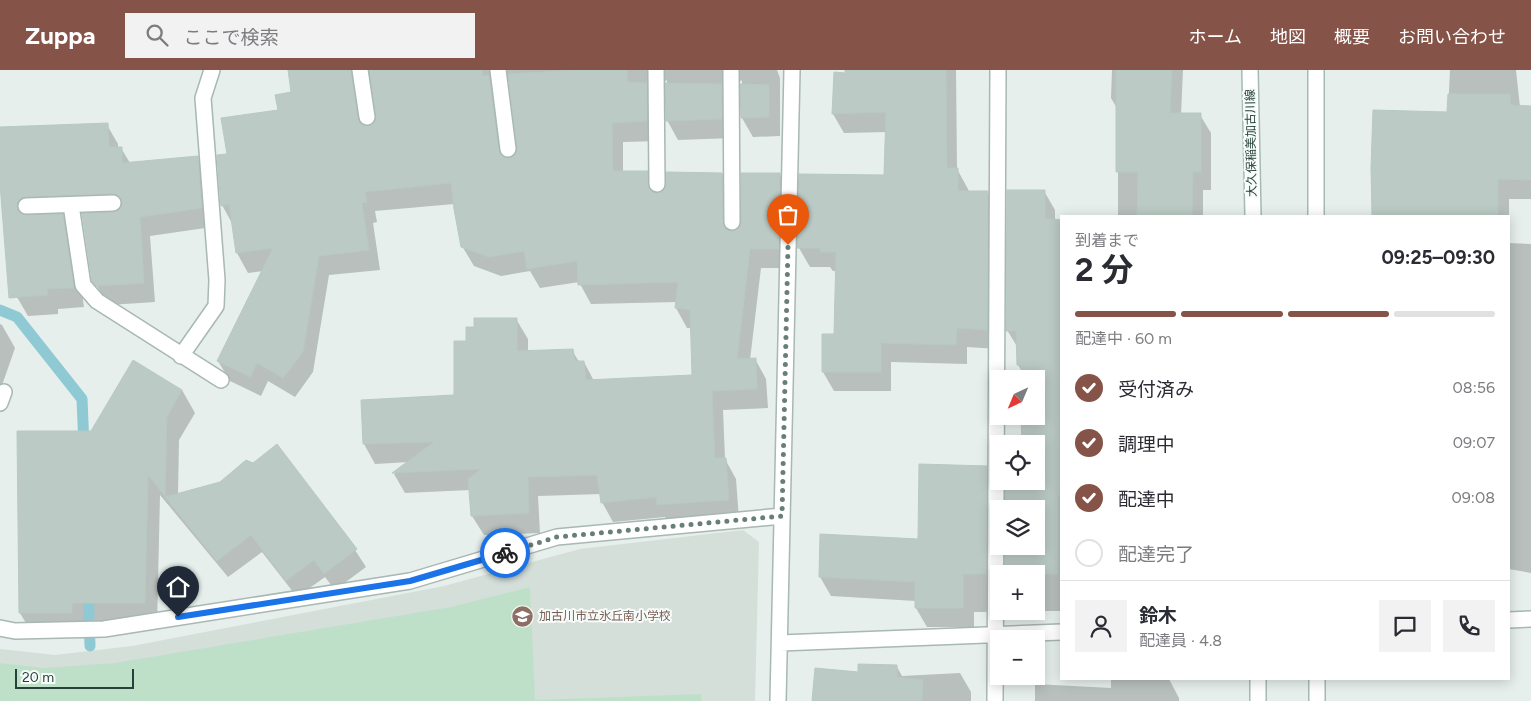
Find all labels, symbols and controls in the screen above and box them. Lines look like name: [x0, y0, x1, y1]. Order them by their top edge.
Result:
search box: [125, 13, 475, 58]
text: Zuppa: [25, 21, 95, 50]
icon: search: [143, 21, 171, 49]
text: ここで検索: [183, 26, 278, 49]
text: ホーム: [1189, 26, 1242, 48]
text: 地図: [1270, 26, 1306, 48]
text: 概要: [1334, 26, 1370, 48]
text: お問い合わせ: [1398, 26, 1506, 48]
street label: 大久保稲美加古川線: [1243, 89, 1259, 197]
pin: [767, 194, 809, 245]
icon: bag: [774, 201, 802, 229]
text: 到着まで: [1075, 231, 1139, 250]
text: 09:25–09:30: [1382, 246, 1495, 269]
text: 2 分: [1075, 251, 1133, 289]
text: 配達中 · 60 m: [1075, 329, 1172, 348]
north arrow: [990, 370, 1045, 425]
map controls: [990, 370, 1045, 685]
icon: check: [1075, 374, 1103, 402]
text: 受付済み: [1118, 378, 1194, 401]
text: 08:56: [1453, 378, 1495, 397]
icon: check: [1075, 429, 1103, 457]
text: 調理中: [1118, 433, 1175, 456]
text: 09:07: [1453, 433, 1495, 452]
button: locate: [990, 435, 1045, 490]
icon: check: [1075, 484, 1103, 512]
text: 配達中: [1118, 488, 1175, 511]
text: 09:08: [1452, 488, 1495, 507]
button: layers: [990, 500, 1045, 555]
courier: [480, 528, 530, 578]
icon: bike: [491, 539, 519, 567]
text: 配達完了: [1118, 543, 1194, 566]
button: +: [990, 565, 1045, 620]
pin: [157, 566, 199, 617]
icon: home: [164, 573, 192, 601]
button: person: [1075, 600, 1127, 652]
button: chat: [1379, 600, 1431, 652]
button: phone: [1443, 600, 1495, 652]
school or university icon: 加古川市立氷丘南小学校: [511, 604, 535, 628]
text: 鈴木: [1139, 604, 1177, 627]
place label: 加古川市立氷丘南小学校: [539, 609, 671, 623]
button: −: [990, 630, 1045, 685]
text: 配達員 · 4.8: [1139, 631, 1222, 650]
scale bar: [15, 666, 134, 689]
text: 20 m: [22, 669, 54, 686]

